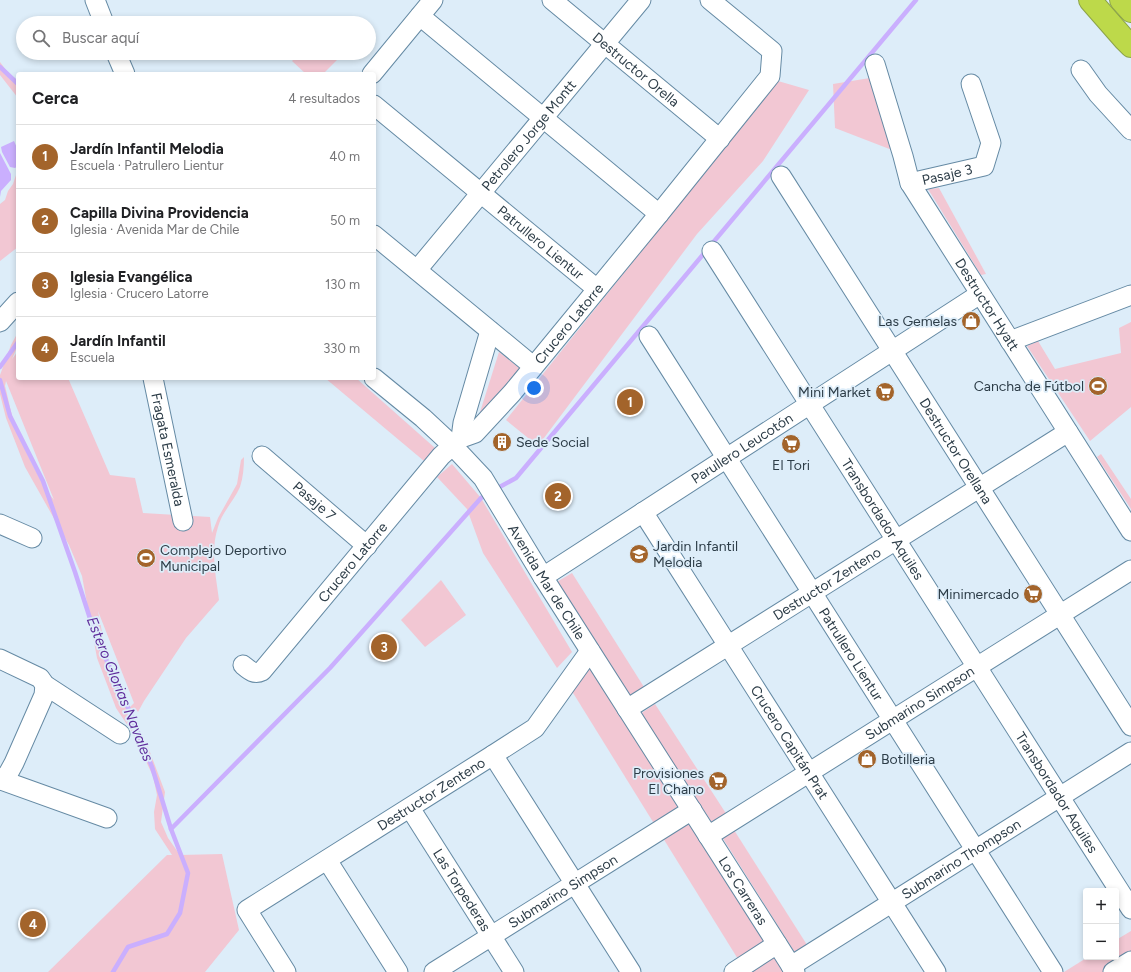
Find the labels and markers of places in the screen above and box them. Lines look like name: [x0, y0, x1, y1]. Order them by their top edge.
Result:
shop icon: Las Gemelas: [960, 310, 982, 332]
place label: Las Gemelas: [878, 313, 957, 330]
sports icon: Cancha de Fútbol: [1087, 375, 1109, 397]
place label: Cancha de Fútbol: [974, 378, 1084, 395]
supermarket icon: Mini Market: [874, 381, 896, 403]
place label: Mini Market: [798, 384, 871, 401]
pin: 1: [617, 387, 643, 417]
building icon: Sede Social: [491, 431, 513, 453]
supermarket icon: El Tori: [780, 433, 802, 455]
place label: Sede Social: [516, 434, 589, 451]
place label: El Tori: [772, 457, 810, 474]
pin: 2: [545, 481, 571, 511]
place label: Jardin Infantil Melodia: [653, 538, 738, 571]
place label: Complejo Deportivo Municipal: [160, 542, 287, 575]
school or university icon: Jardin Infantil Melodia: [628, 543, 650, 565]
sports icon: Complejo Deportivo Municipal: [135, 547, 157, 569]
supermarket icon: Minimercado: [1022, 583, 1044, 605]
place label: Minimercado: [938, 586, 1019, 603]
pin: 3: [371, 632, 397, 662]
shop icon: Botilleria: [856, 748, 878, 770]
place label: Botilleria: [881, 751, 935, 768]
place label: Provisiones El Chano: [633, 765, 704, 798]
supermarket icon: Provisiones El Chano: [707, 770, 729, 792]
pin: 4: [20, 909, 46, 939]

